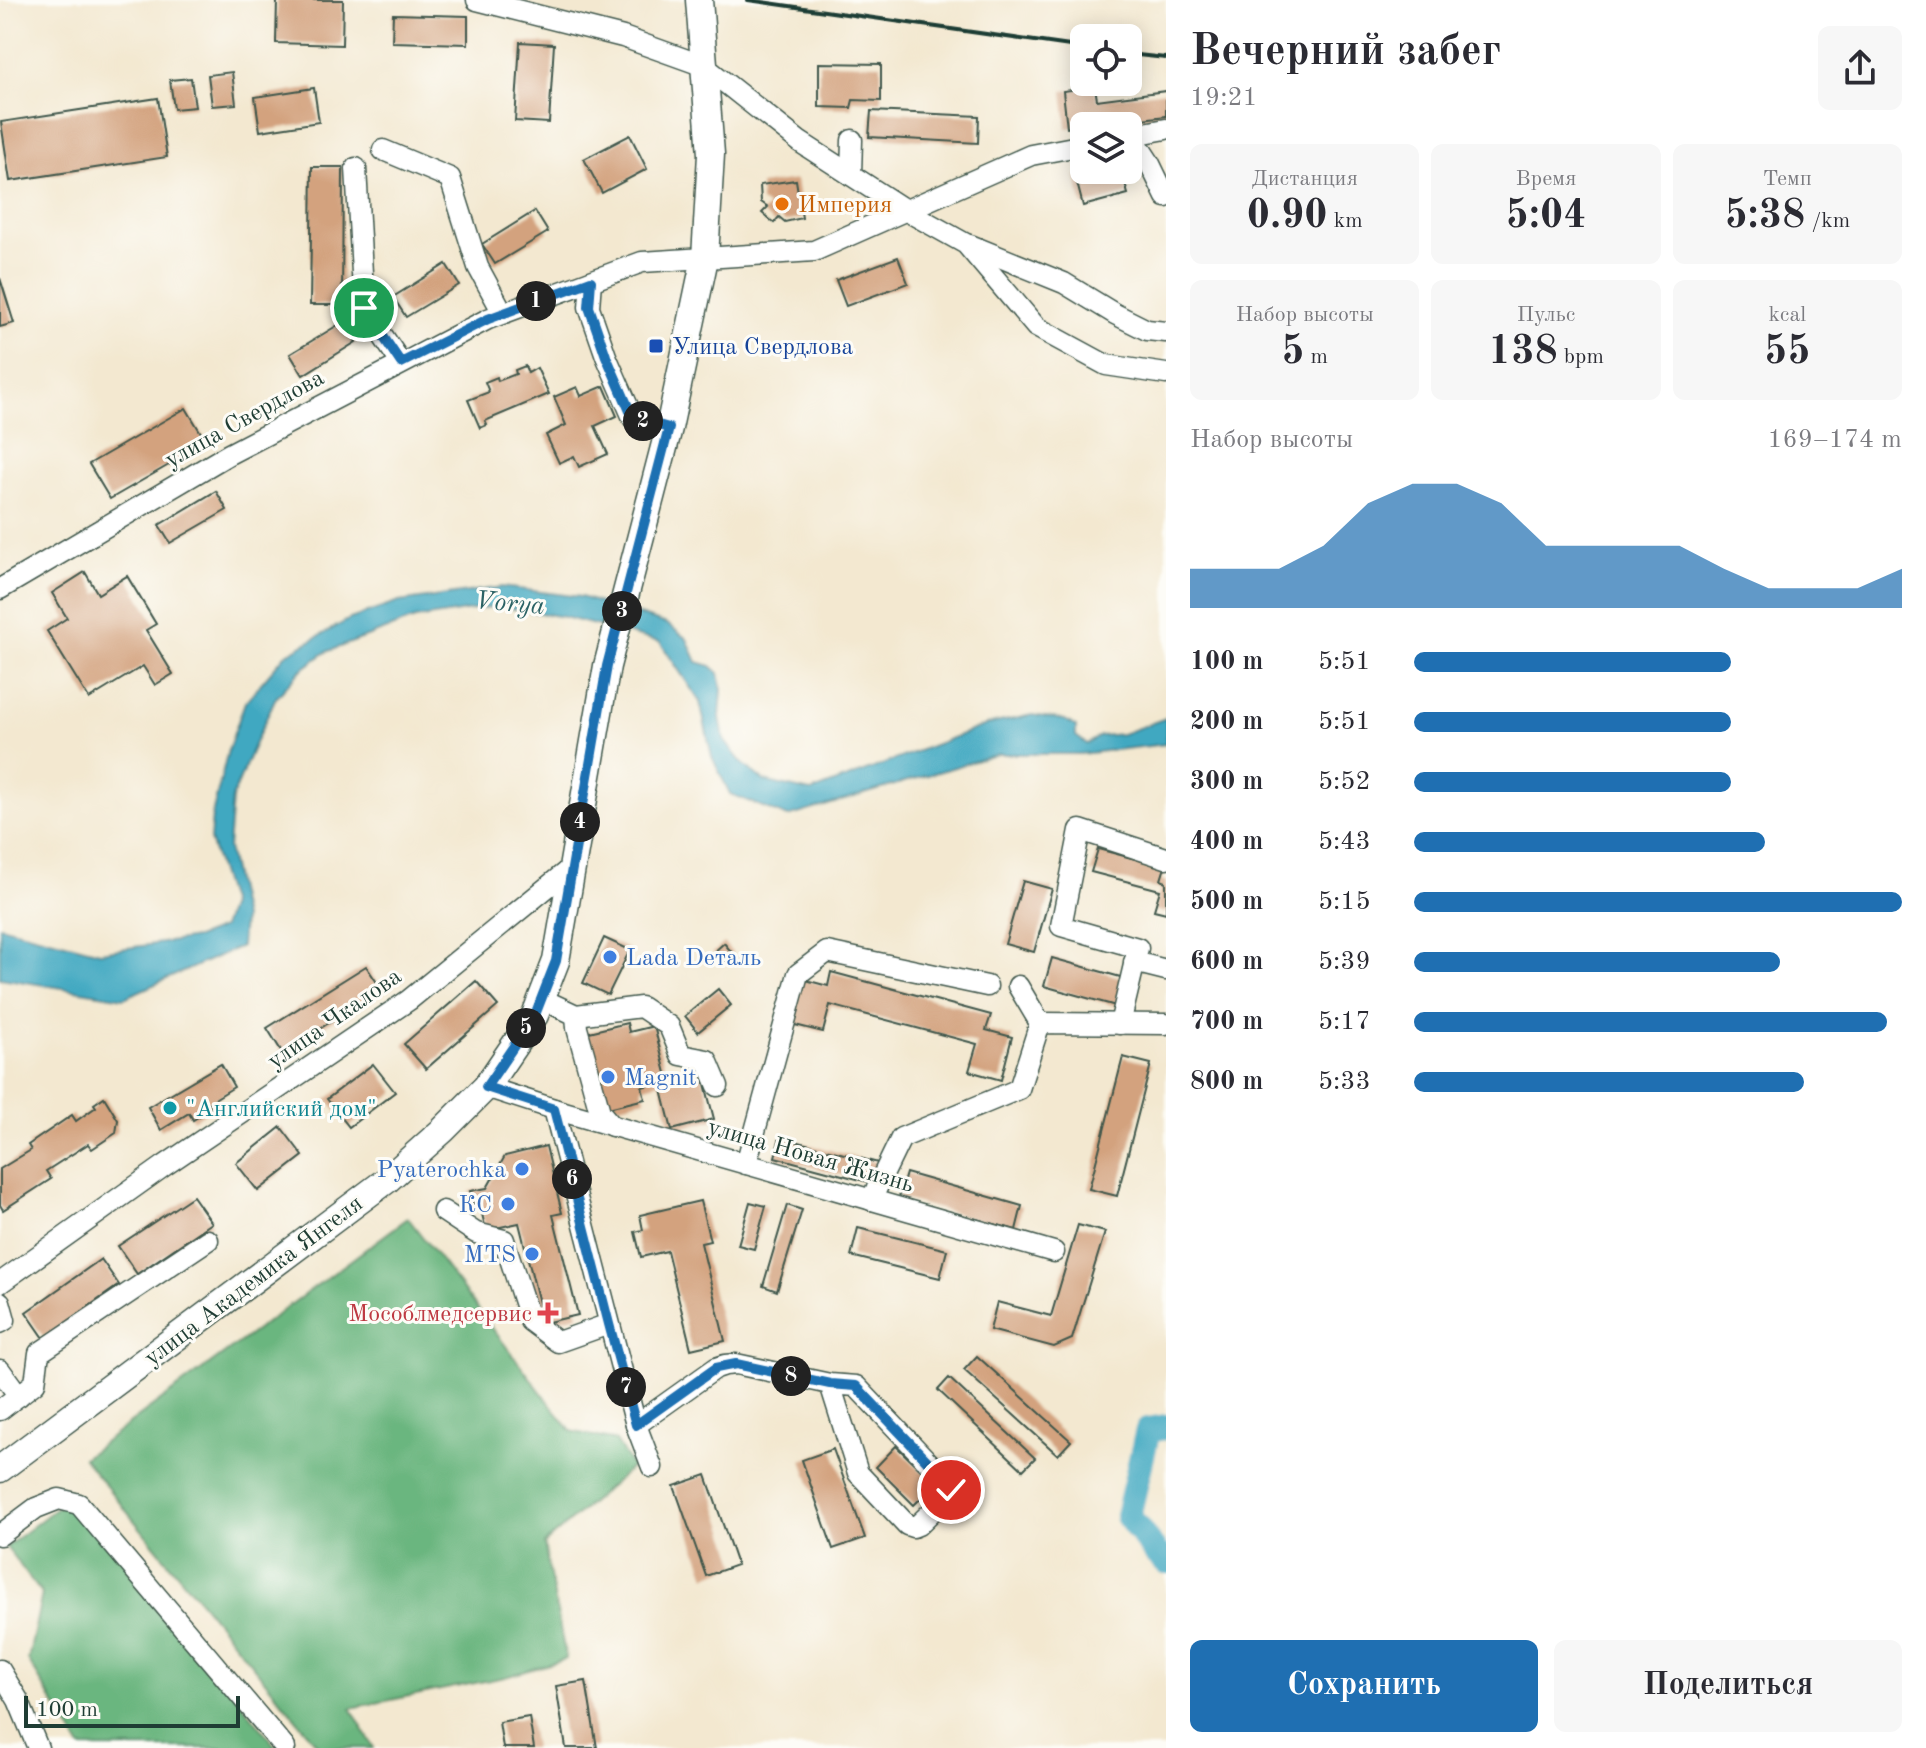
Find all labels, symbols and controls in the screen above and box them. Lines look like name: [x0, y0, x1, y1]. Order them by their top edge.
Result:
map controls: [1070, 24, 1142, 184]
button: locate: [1070, 24, 1142, 96]
button: share: [1818, 26, 1902, 110]
text: Вечерний забег: [1190, 30, 1501, 74]
text: 19:21: [1190, 85, 1258, 111]
button: layers: [1070, 112, 1142, 184]
text: Дистанция: [1251, 168, 1358, 190]
text: Время: [1516, 168, 1576, 190]
text: Темп: [1763, 168, 1812, 190]
place label: Империя: [798, 194, 892, 218]
marker: Империя: [773, 195, 791, 213]
text: 0.90: [1247, 197, 1328, 237]
text: 5:04: [1506, 197, 1586, 237]
text: 5:38: [1724, 197, 1805, 237]
text: km: [1328, 210, 1363, 232]
text: /km: [1805, 210, 1850, 232]
pin: [330, 274, 398, 342]
pin: 1: [516, 281, 556, 321]
icon: arrive: [342, 286, 386, 330]
text: 1: [530, 290, 542, 312]
text: Набор высоты: [1236, 304, 1374, 326]
text: Пульс: [1517, 304, 1575, 326]
text: kcal: [1768, 304, 1806, 326]
text: 5: [1281, 333, 1304, 373]
text: 138: [1488, 333, 1558, 373]
text: 55: [1764, 333, 1811, 373]
place label: Улица Свердлова: [672, 336, 853, 360]
marker: Улица Свердлова: [647, 337, 665, 355]
text: m: [1304, 346, 1328, 368]
text: bpm: [1558, 346, 1604, 368]
street label: улица Свердлова: [161, 366, 329, 473]
pin: 2: [623, 401, 663, 441]
text: 2: [637, 410, 649, 432]
text: Набор высоты: [1190, 427, 1353, 453]
text: 169–174 m: [1767, 427, 1902, 453]
water label: Vorya: [474, 588, 546, 620]
pin: 3: [602, 591, 642, 631]
text: 3: [616, 600, 628, 622]
text: 100 m: [1190, 649, 1263, 675]
text: 5:51: [1318, 649, 1371, 675]
text: 200 m: [1190, 709, 1263, 735]
text: 5:51: [1318, 709, 1371, 735]
text: 300 m: [1190, 769, 1263, 795]
text: 5:52: [1318, 769, 1371, 795]
pin: 4: [560, 802, 600, 842]
text: 4: [574, 811, 586, 833]
text: 400 m: [1190, 829, 1263, 855]
text: 5:43: [1318, 829, 1371, 855]
text: 500 m: [1190, 889, 1263, 915]
text: 5:15: [1318, 889, 1371, 915]
place label: Lada Dеталь: [626, 947, 761, 971]
marker: Lada Dеталь: [601, 948, 619, 966]
text: 600 m: [1190, 949, 1263, 975]
text: 5:39: [1318, 949, 1371, 975]
street label: улица Чкалова: [264, 965, 406, 1074]
pin: 5: [506, 1008, 546, 1048]
text: 700 m: [1190, 1009, 1263, 1035]
text: 5:17: [1318, 1009, 1371, 1035]
text: 5: [520, 1017, 532, 1039]
place label: Magnit: [624, 1067, 697, 1091]
marker: Magnit: [599, 1068, 617, 1086]
text: 800 m: [1190, 1069, 1263, 1095]
text: 5:33: [1318, 1069, 1371, 1095]
place label: "Английский дом": [186, 1098, 377, 1122]
marker: "Английский дом": [161, 1099, 179, 1117]
street label: улица Новая Жизнь: [705, 1116, 916, 1198]
place label: Pyaterochka: [377, 1159, 506, 1183]
pin: 6: [552, 1159, 592, 1199]
marker: Pyaterochka: [513, 1160, 531, 1178]
text: 6: [566, 1168, 578, 1190]
street label: улица Академика Янгеля: [141, 1192, 368, 1371]
place label: КС: [458, 1194, 492, 1218]
marker: КС: [499, 1195, 517, 1213]
place label: MTS: [464, 1244, 516, 1268]
marker: MTS: [523, 1245, 541, 1263]
place label: Мособлмедсервис: [348, 1303, 532, 1327]
marker: Мособлмедсервис: [539, 1304, 557, 1322]
pin: 8: [771, 1356, 811, 1396]
text: 8: [785, 1365, 797, 1387]
pin: 7: [606, 1367, 646, 1407]
text: 7: [620, 1376, 632, 1398]
pin: [917, 1456, 985, 1524]
icon: check: [929, 1468, 973, 1512]
button: Сохранить: [1190, 1640, 1538, 1732]
button: Поделиться: [1554, 1640, 1902, 1732]
scale bar: [24, 1692, 240, 1728]
text: 100 m: [36, 1699, 98, 1721]

